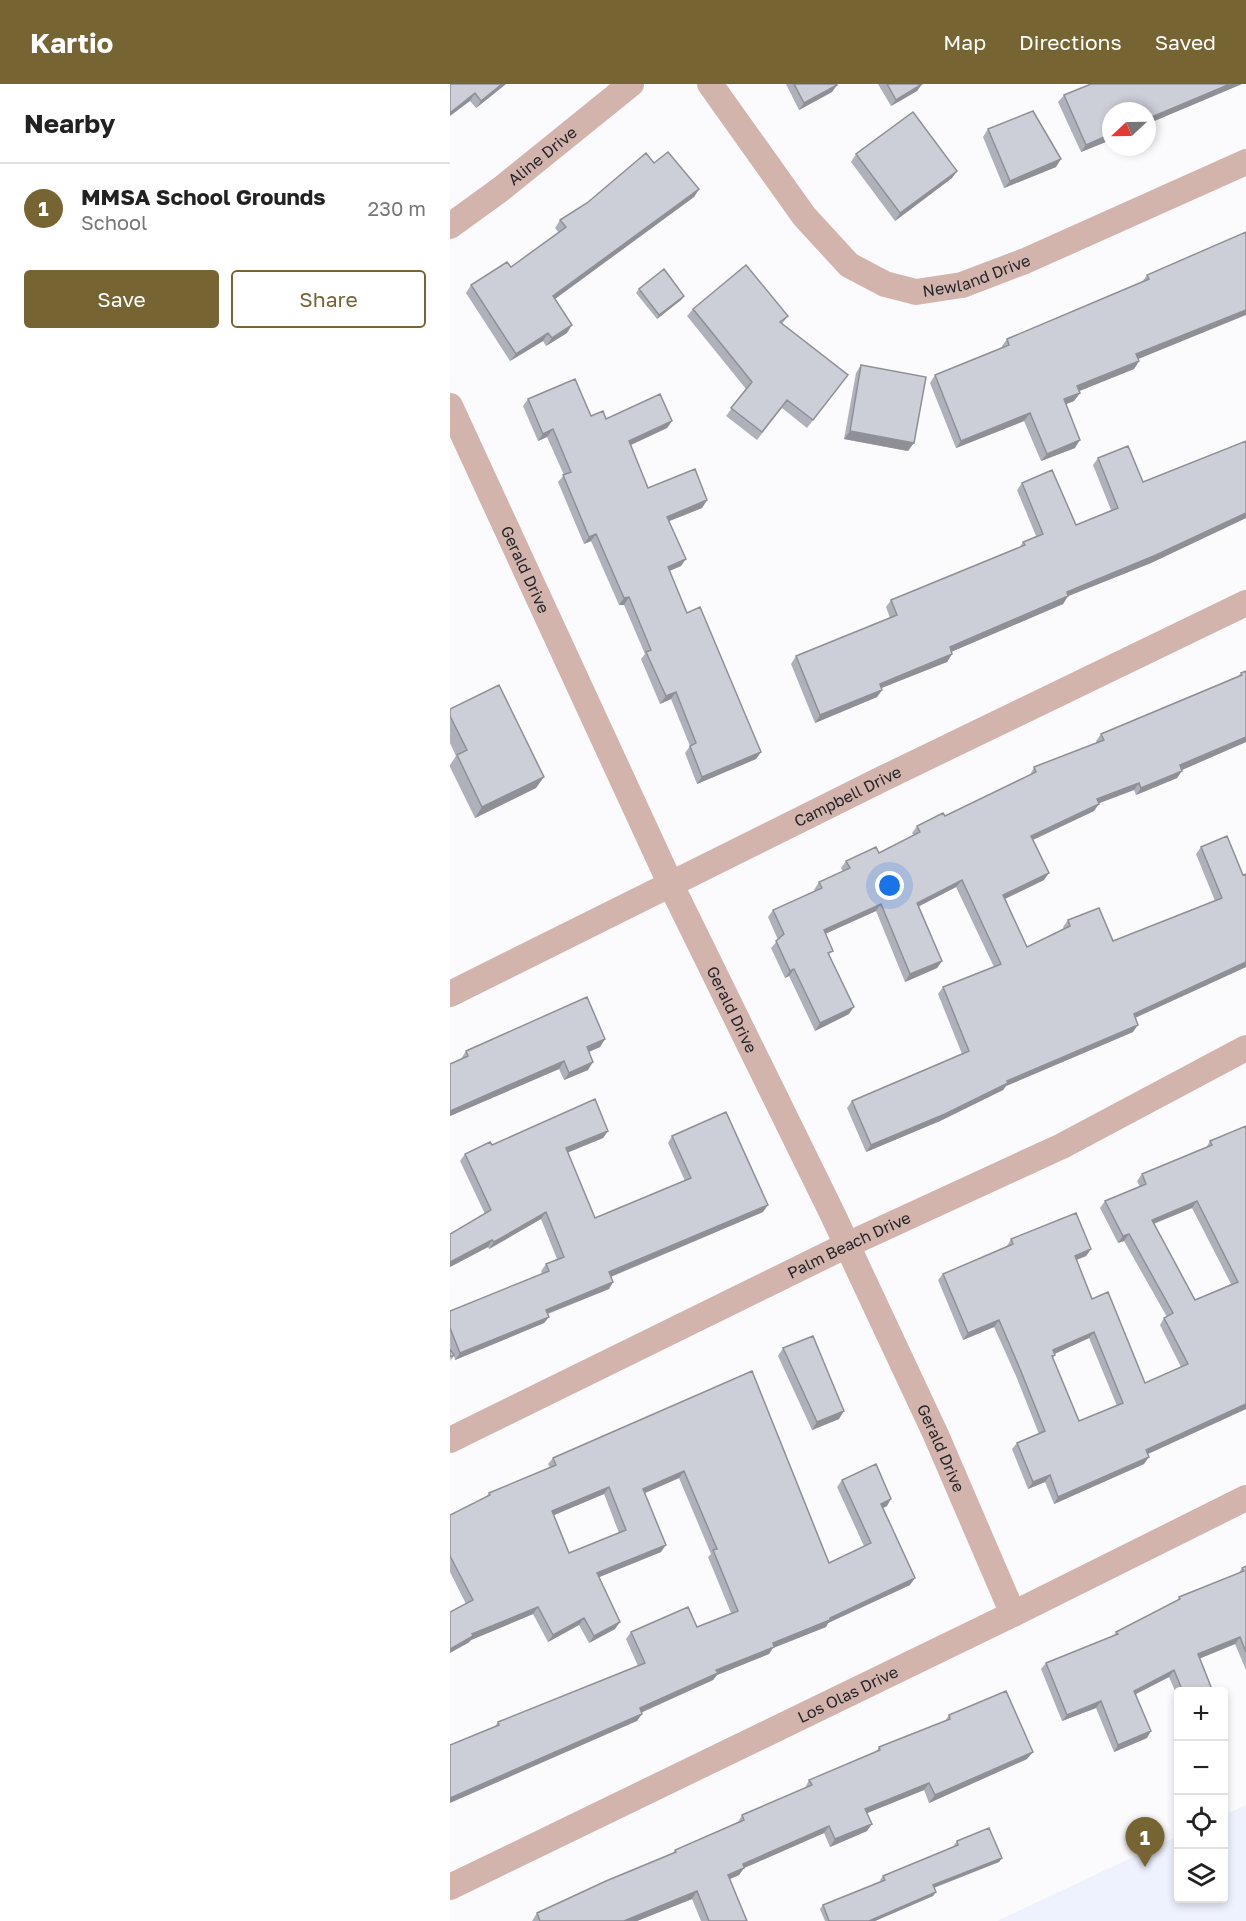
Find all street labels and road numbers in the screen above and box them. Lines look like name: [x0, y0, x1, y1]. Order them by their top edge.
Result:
street label: Aline Drive: [504, 122, 581, 189]
street label: Newland Drive: [921, 250, 1033, 301]
street label: Gerald Drive: [497, 522, 554, 616]
street label: Campbell Drive: [791, 761, 904, 831]
street label: Gerald Drive: [702, 963, 762, 1056]
street label: Palm Beach Drive: [784, 1207, 914, 1283]
street label: Gerald Drive: [913, 1401, 969, 1495]
street label: Los Olas Drive: [794, 1661, 901, 1727]

